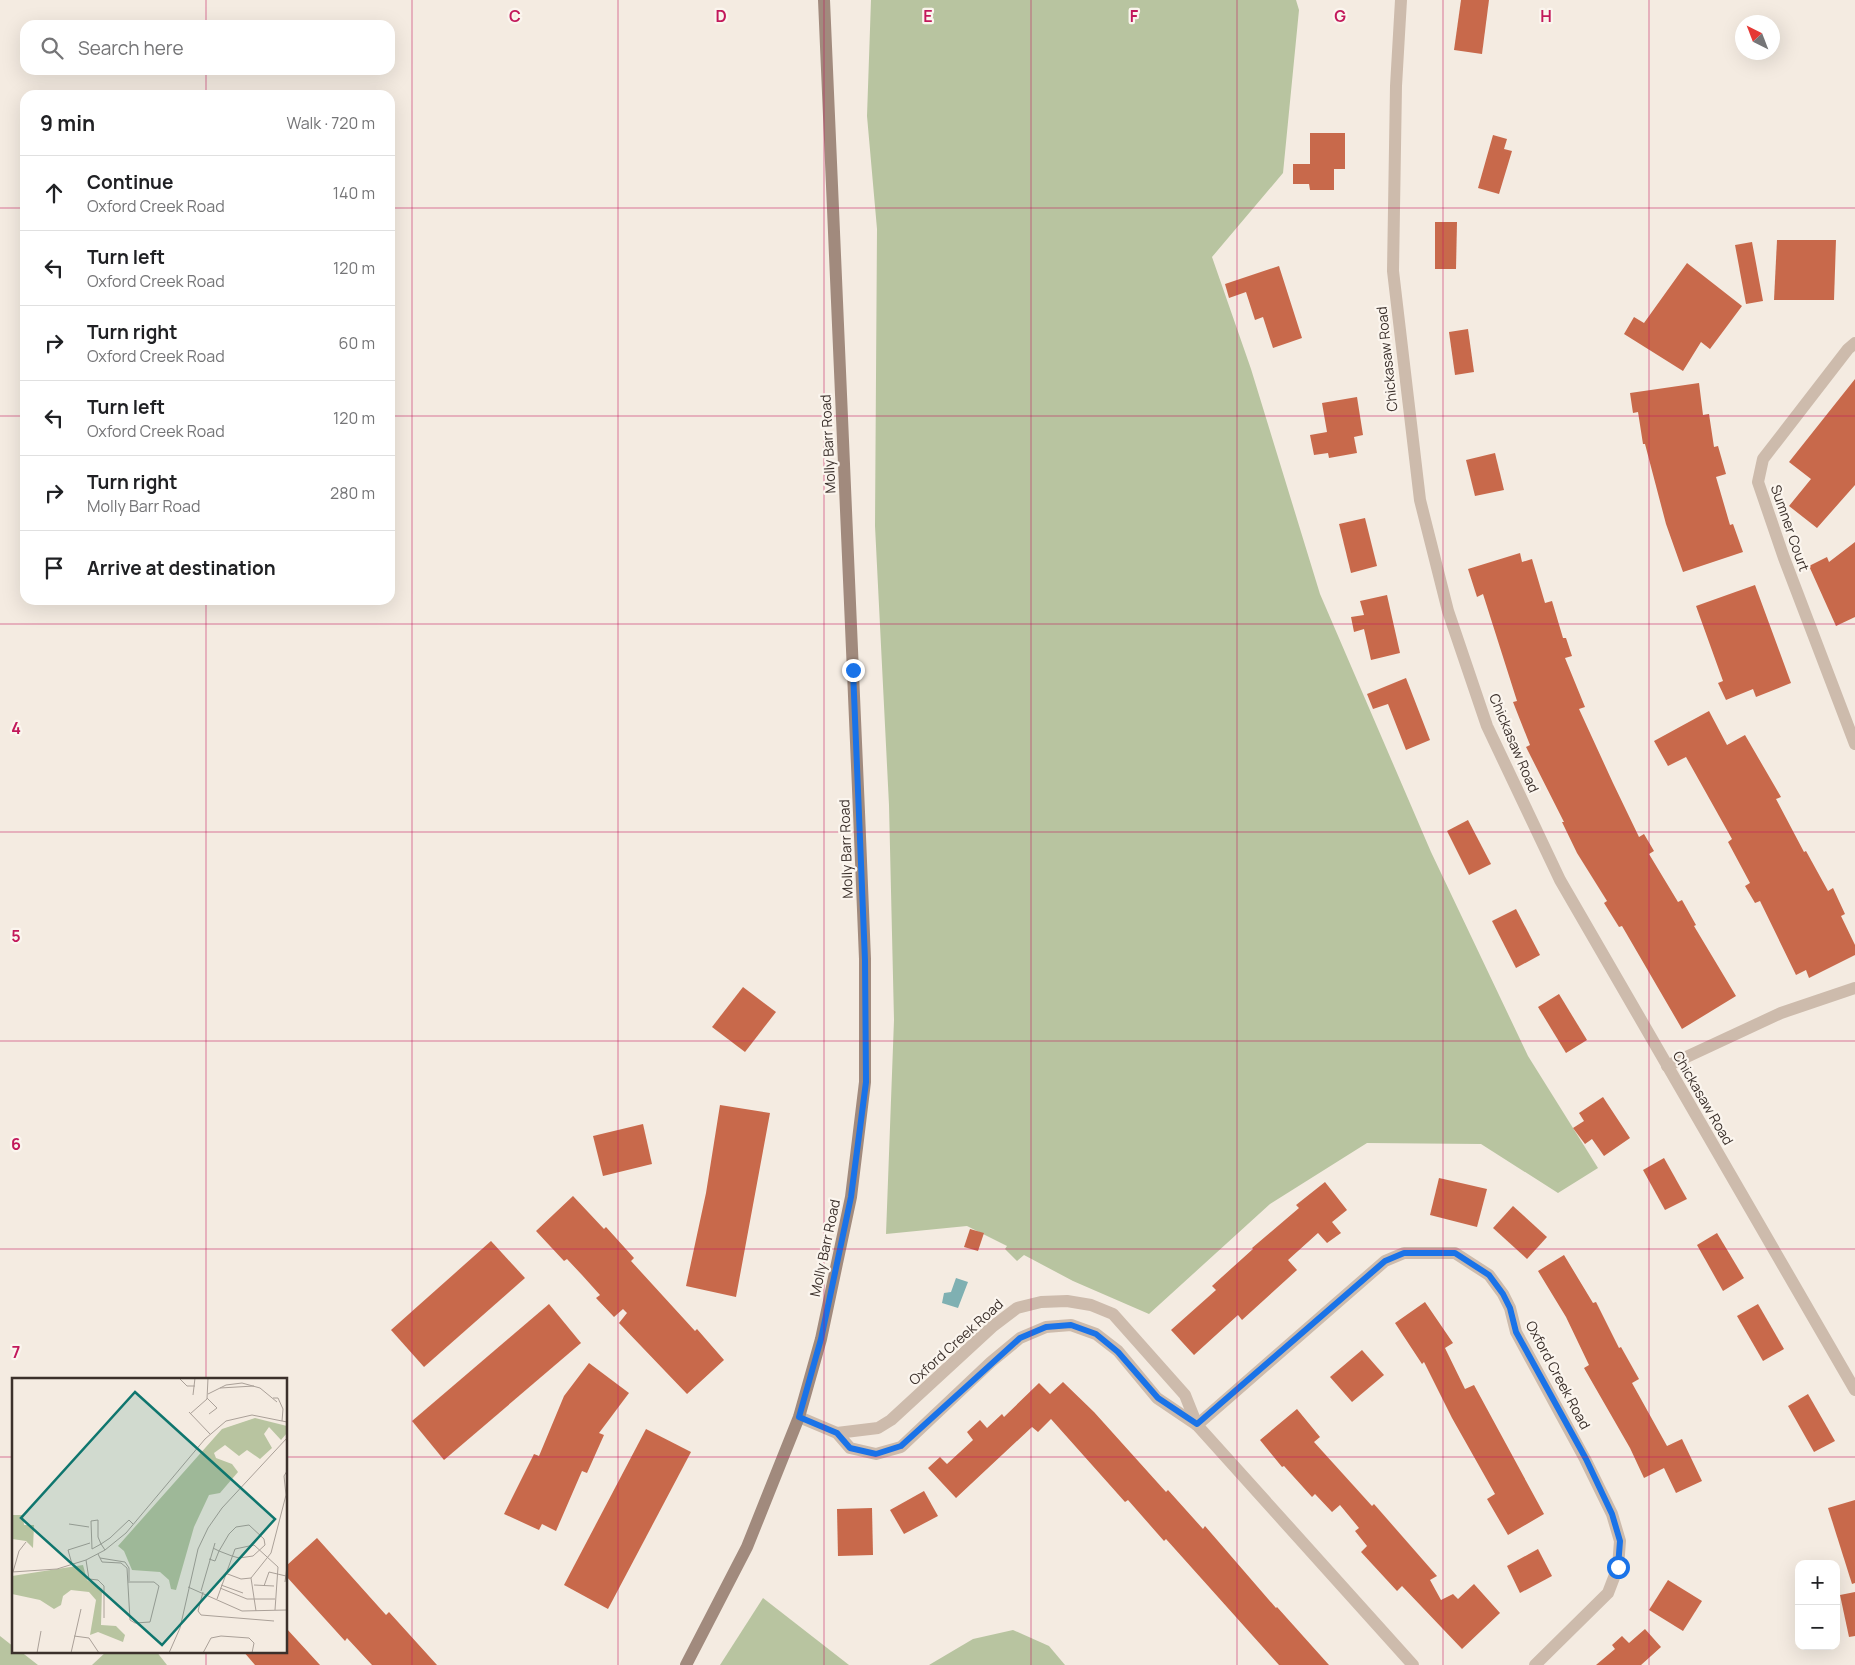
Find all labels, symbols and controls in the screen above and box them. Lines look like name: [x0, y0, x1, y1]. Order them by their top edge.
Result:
text: C: [509, 5, 521, 27]
text: D: [715, 5, 727, 27]
text: E: [923, 5, 933, 27]
text: F: [1130, 5, 1139, 27]
text: G: [1334, 5, 1346, 27]
text: H: [1540, 5, 1552, 27]
north arrow: [1735, 15, 1780, 60]
search box: [20, 20, 395, 75]
icon: search: [38, 34, 66, 62]
text: Search here: [78, 35, 184, 61]
text: 9 min: [40, 109, 95, 137]
text: Walk · 720 m: [286, 112, 375, 134]
text: Continue: [87, 169, 173, 195]
icon: ahead: [40, 179, 68, 207]
text: 140 m: [333, 182, 375, 204]
text: Oxford Creek Road: [87, 195, 225, 217]
text: Turn left: [87, 244, 165, 270]
icon: left: [40, 254, 68, 282]
text: 120 m: [333, 257, 375, 279]
text: Oxford Creek Road: [87, 270, 225, 292]
street label: Chickasaw Road: [1372, 306, 1401, 413]
text: Turn right: [87, 319, 177, 345]
icon: right: [40, 329, 68, 357]
text: 60 m: [339, 332, 375, 354]
text: Oxford Creek Road: [87, 345, 225, 367]
text: Turn left: [87, 394, 165, 420]
street label: Molly Barr Road: [815, 394, 840, 494]
icon: left: [40, 404, 68, 432]
text: 120 m: [333, 407, 375, 429]
text: Oxford Creek Road: [87, 420, 225, 442]
text: Turn right: [87, 469, 177, 495]
icon: right: [40, 479, 68, 507]
text: 280 m: [330, 482, 375, 504]
street label: Sumner Court: [1767, 482, 1814, 574]
text: Molly Barr Road: [87, 495, 200, 517]
icon: arrive: [40, 554, 68, 582]
text: Arrive at destination: [87, 555, 276, 581]
route end: [842, 659, 865, 682]
street label: Chickasaw Road: [1485, 690, 1544, 795]
text: 4: [11, 717, 21, 739]
street label: Molly Barr Road: [834, 799, 857, 899]
text: 5: [11, 925, 21, 947]
street label: Chickasaw Road: [1669, 1047, 1738, 1148]
text: 6: [11, 1133, 21, 1155]
street label: Molly Barr Road: [805, 1197, 844, 1298]
street label: Oxford Creek Road: [905, 1294, 1007, 1389]
street label: Oxford Creek Road: [1522, 1317, 1595, 1432]
text: 7: [12, 1341, 20, 1363]
inset map: [12, 1378, 288, 1652]
route start: [1607, 1556, 1630, 1579]
map controls: [1795, 1560, 1840, 1650]
button: +: [1795, 1560, 1840, 1605]
button: −: [1795, 1605, 1840, 1650]

